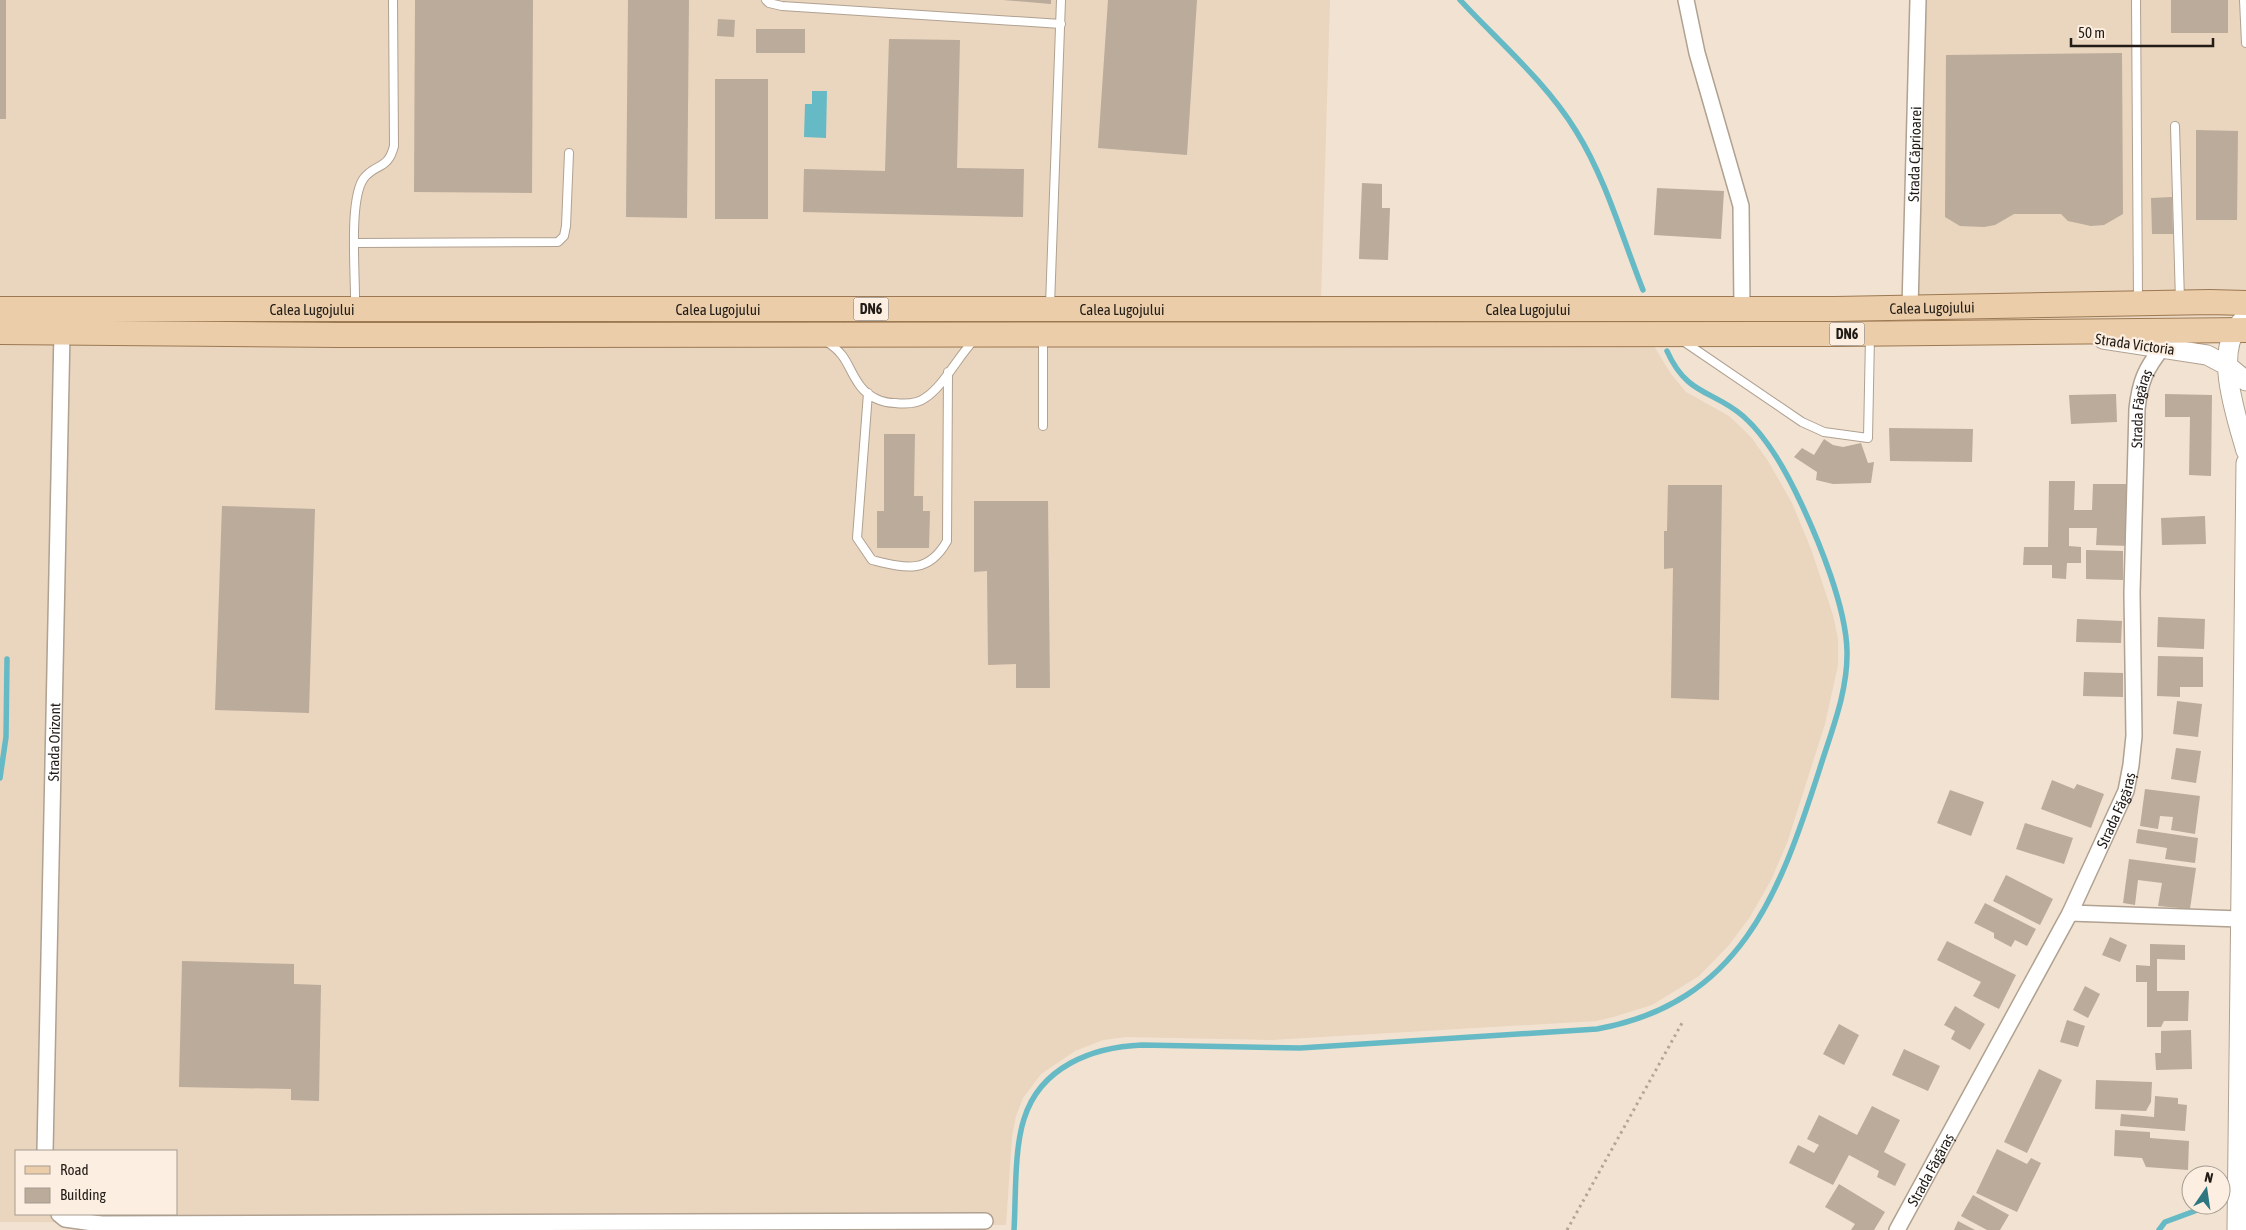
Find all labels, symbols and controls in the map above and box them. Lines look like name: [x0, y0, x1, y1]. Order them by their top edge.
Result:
scale bar: [2071, 15, 2214, 47]
text: 50 m: [2078, 24, 2105, 41]
street label: Strada Căprioarei: [1904, 106, 1924, 202]
road number: DN6: [854, 298, 888, 320]
street label: Calea Lugojului: [1889, 298, 1975, 316]
street label: Calea Lugojului: [269, 301, 355, 318]
street label: Calea Lugojului: [675, 301, 761, 318]
street label: Calea Lugojului: [1079, 301, 1165, 318]
street label: Calea Lugojului: [1485, 301, 1571, 318]
road number: DN6: [1830, 322, 1864, 346]
street label: Strada Victoria: [2094, 330, 2176, 358]
street label: Strada Făgăraș: [2127, 366, 2155, 448]
street label: Strada Orizont: [44, 703, 63, 782]
street label: Strada Făgăraș: [2093, 771, 2138, 850]
street label: Strada Făgăraș: [1903, 1130, 1957, 1209]
legend: [15, 1150, 178, 1215]
text: Road: [60, 1161, 89, 1178]
north arrow: [2181, 1165, 2231, 1215]
text: N: [2203, 1169, 2215, 1186]
text: Building: [60, 1186, 106, 1203]

